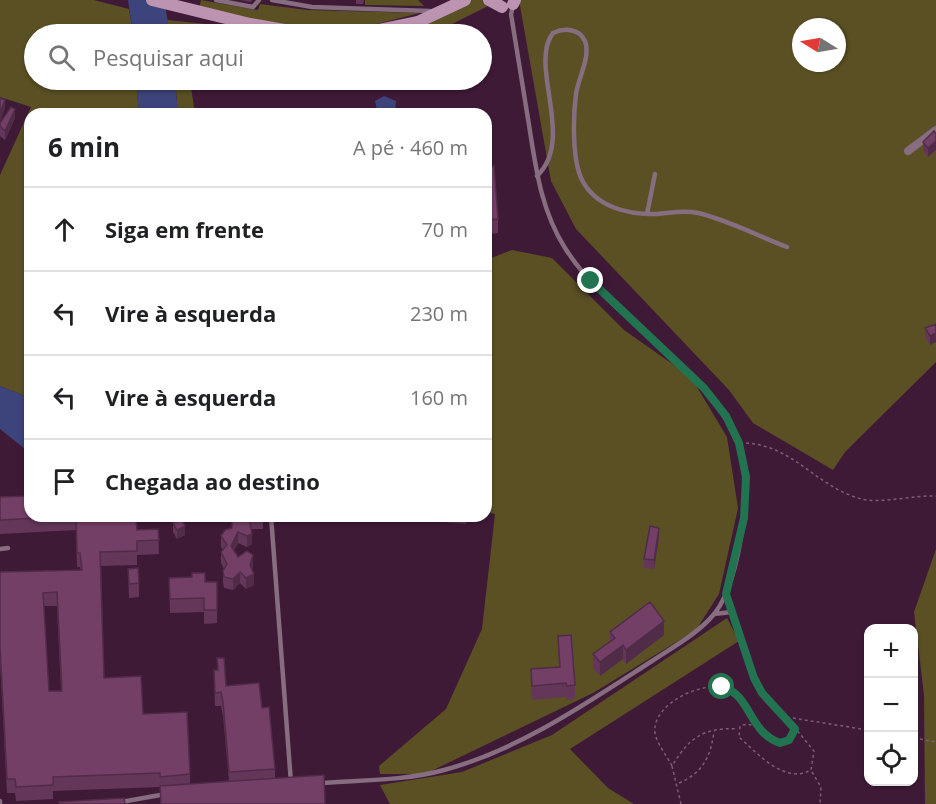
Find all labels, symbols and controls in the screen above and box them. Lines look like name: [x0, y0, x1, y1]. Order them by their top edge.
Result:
north arrow: [792, 18, 846, 72]
search box: [24, 24, 492, 90]
icon: search: [45, 41, 78, 74]
text: Pesquisar aqui: [93, 42, 244, 72]
text: 6 min: [48, 129, 120, 165]
text: A pé · 460 m: [353, 134, 468, 161]
icon: ahead: [48, 213, 81, 246]
text: Siga em frente: [105, 214, 264, 244]
text: 70 m: [421, 216, 468, 243]
route end: [577, 267, 603, 293]
icon: left: [48, 297, 81, 330]
text: Vire à esquerda: [105, 298, 276, 328]
text: 230 m: [410, 300, 468, 327]
icon: left: [48, 381, 81, 414]
text: Vire à esquerda: [105, 382, 276, 412]
text: 160 m: [410, 384, 468, 411]
icon: arrive: [48, 465, 81, 498]
text: Chegada ao destino: [105, 466, 320, 496]
map controls: [864, 624, 918, 786]
button: +: [864, 624, 918, 678]
route start: [708, 673, 734, 699]
button: −: [864, 678, 918, 732]
button: locate: [864, 732, 918, 786]

